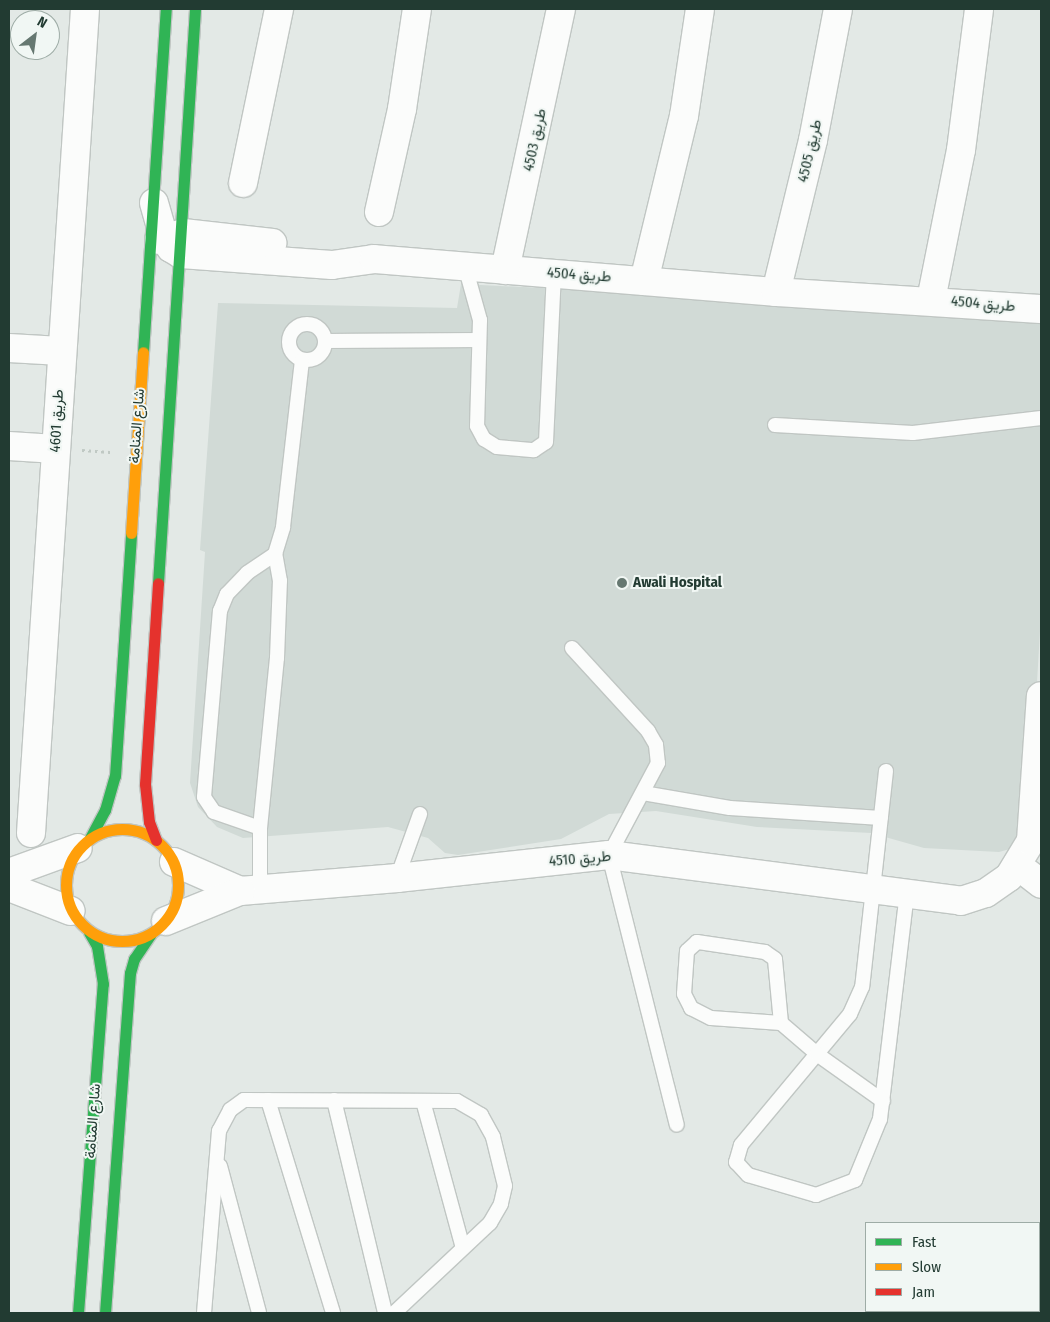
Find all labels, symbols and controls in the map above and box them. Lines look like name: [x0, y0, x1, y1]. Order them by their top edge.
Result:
north arrow: [10, 10, 60, 60]
text: N: [34, 13, 50, 32]
street label: طريق 4503: [520, 107, 550, 173]
street label: طريق 4505: [794, 118, 826, 184]
street label: طريق 4504: [546, 264, 612, 286]
street label: طريق 4504: [950, 292, 1016, 316]
street label: شارع المنامة: [125, 388, 149, 464]
street label: طريق 4601: [46, 389, 68, 453]
place label: Awali Hospital: [633, 574, 722, 592]
marker: Awali Hospital: [615, 576, 629, 590]
street label: طريق 4510: [548, 847, 612, 871]
street label: شارع المنامة: [81, 1083, 105, 1159]
legend: [865, 1222, 1040, 1312]
text: Fast: [912, 1233, 936, 1251]
text: Slow: [912, 1258, 941, 1276]
text: Jam: [912, 1283, 935, 1301]

